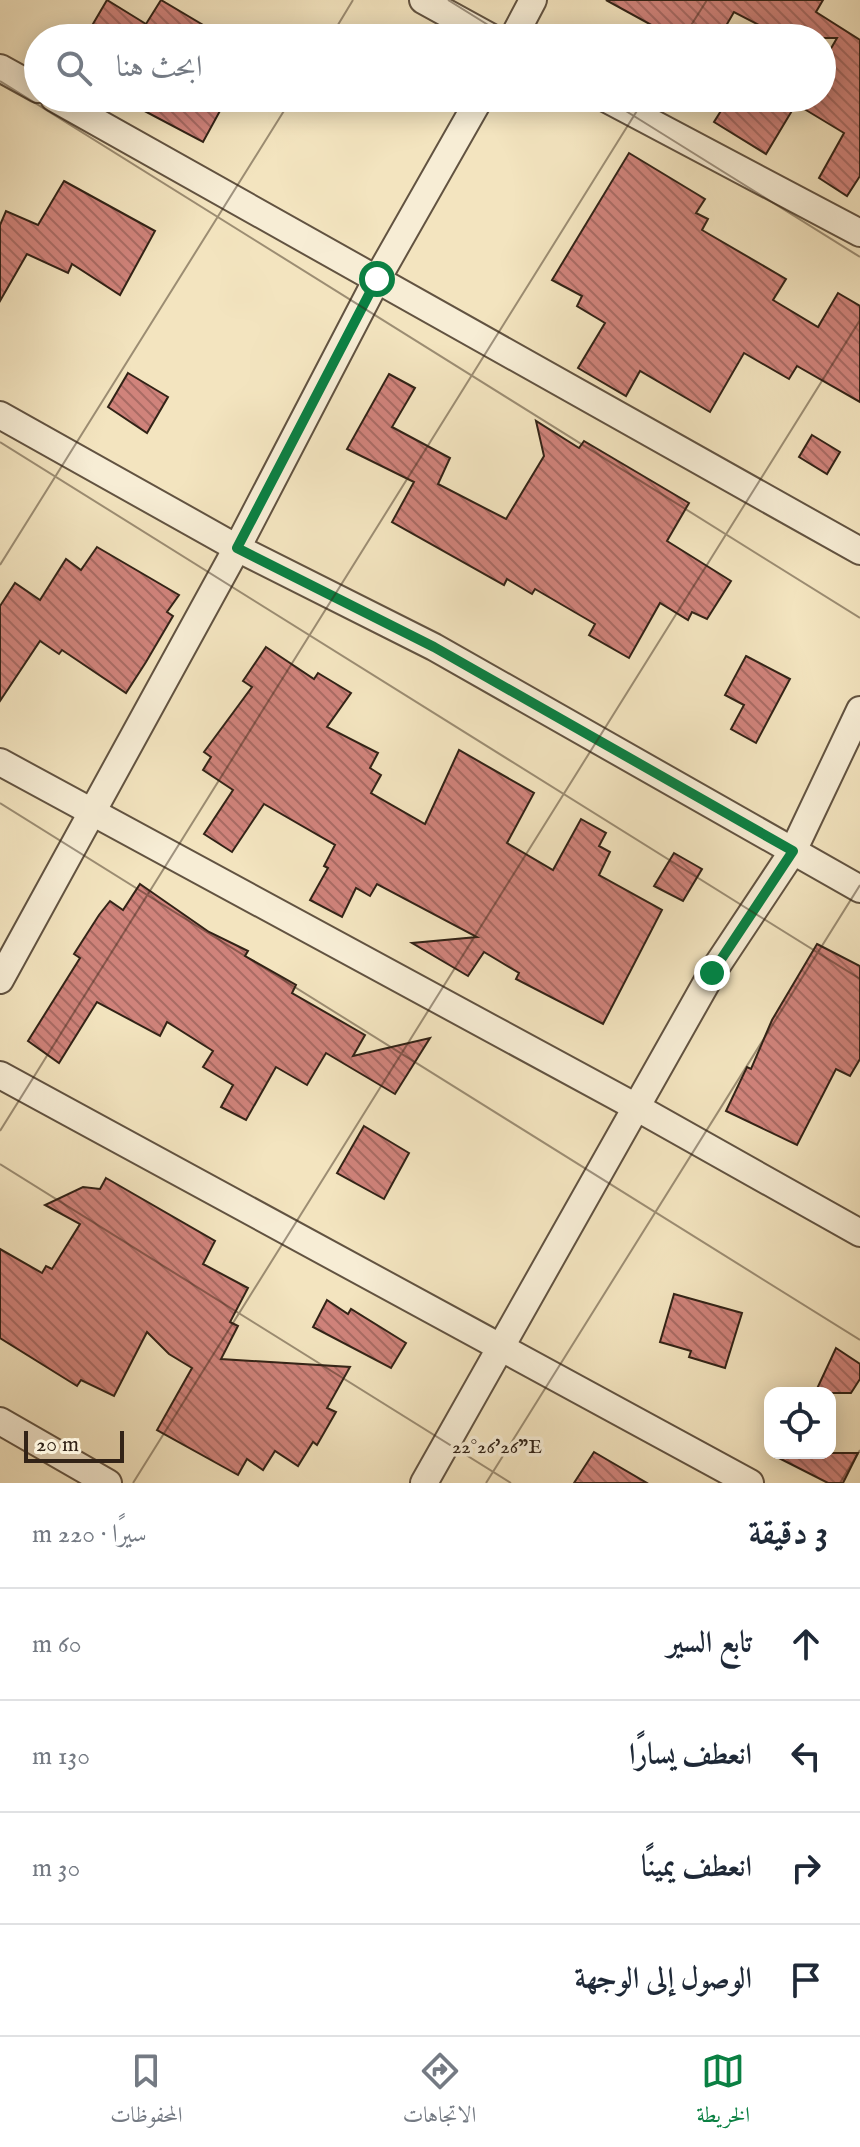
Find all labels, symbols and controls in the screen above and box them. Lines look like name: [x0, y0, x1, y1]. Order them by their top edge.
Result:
search box: [24, 24, 836, 112]
icon: search: [52, 46, 96, 90]
text: ابحث هنا: [116, 49, 203, 87]
route start: [359, 261, 395, 297]
route end: [694, 955, 730, 991]
map controls: [764, 1387, 836, 1459]
button: locate: [764, 1387, 836, 1459]
scale bar: [24, 1427, 124, 1463]
text: 20 m: [36, 1431, 79, 1459]
text: 22°26'26"E: [452, 1435, 542, 1460]
text: 3 دقيقة: [749, 1512, 828, 1555]
text: سيرًا · 220 m: [32, 1518, 147, 1551]
icon: ahead: [784, 1622, 828, 1666]
text: تابع السير: [667, 1625, 752, 1663]
text: 60 m: [32, 1628, 82, 1661]
icon: left: [784, 1734, 828, 1778]
text: انعطف يسارًا: [629, 1737, 752, 1775]
text: 130 m: [32, 1740, 90, 1773]
icon: right: [784, 1846, 828, 1890]
text: انعطف يمينًا: [641, 1849, 752, 1887]
text: 30 m: [32, 1852, 80, 1885]
icon: arrive: [784, 1958, 828, 2002]
text: الوصول إلى الوجهة: [575, 1961, 752, 1999]
tab: المحفوظات: [110, 2049, 183, 2136]
tab: الاتجاهات: [403, 2049, 476, 2136]
tab: الخريطة: [696, 2049, 750, 2136]

